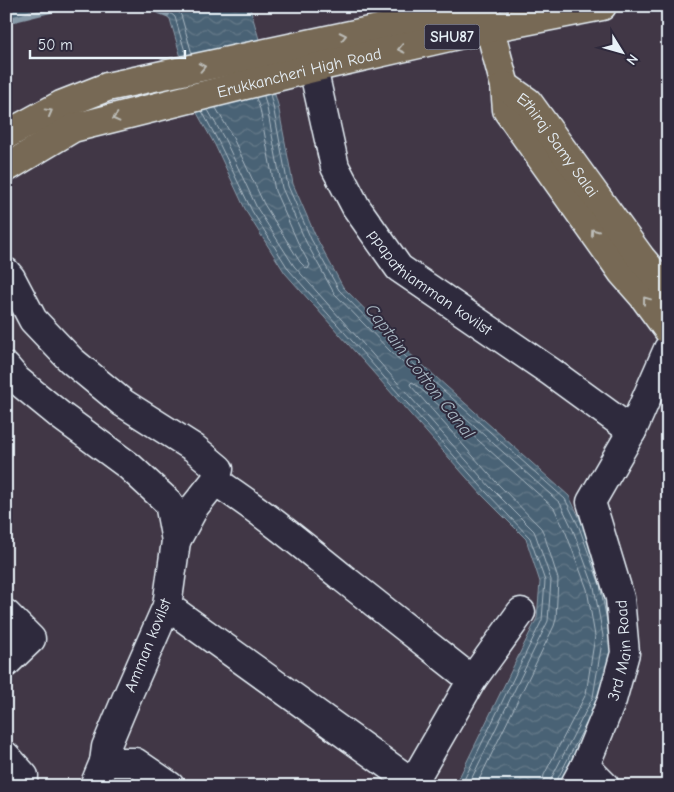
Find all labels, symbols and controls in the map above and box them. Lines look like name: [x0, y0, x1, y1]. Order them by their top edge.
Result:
road number: SHU87: [424, 24, 480, 50]
scale bar: [30, 28, 185, 60]
north arrow: [596, 28, 646, 78]
one-way arrow: [339, 32, 348, 42]
text: 50 m: [38, 36, 73, 54]
one-way arrow: [396, 43, 405, 53]
street label: Erukkancheri High Road: [215, 45, 383, 102]
text: N: [622, 51, 642, 68]
one-way arrow: [197, 62, 206, 73]
street label: Ethiraj Samy Salai: [514, 89, 602, 201]
one-way arrow: [44, 108, 53, 118]
one-way arrow: [113, 112, 121, 122]
street label: ppapathiamman kovilst: [365, 226, 496, 339]
one-way arrow: [591, 228, 600, 238]
one-way arrow: [643, 297, 651, 306]
water label: Captain Cotton Canal: [360, 300, 479, 444]
street label: Amman kovilst: [121, 596, 175, 695]
street label: 3rd Main Road: [604, 599, 635, 703]

